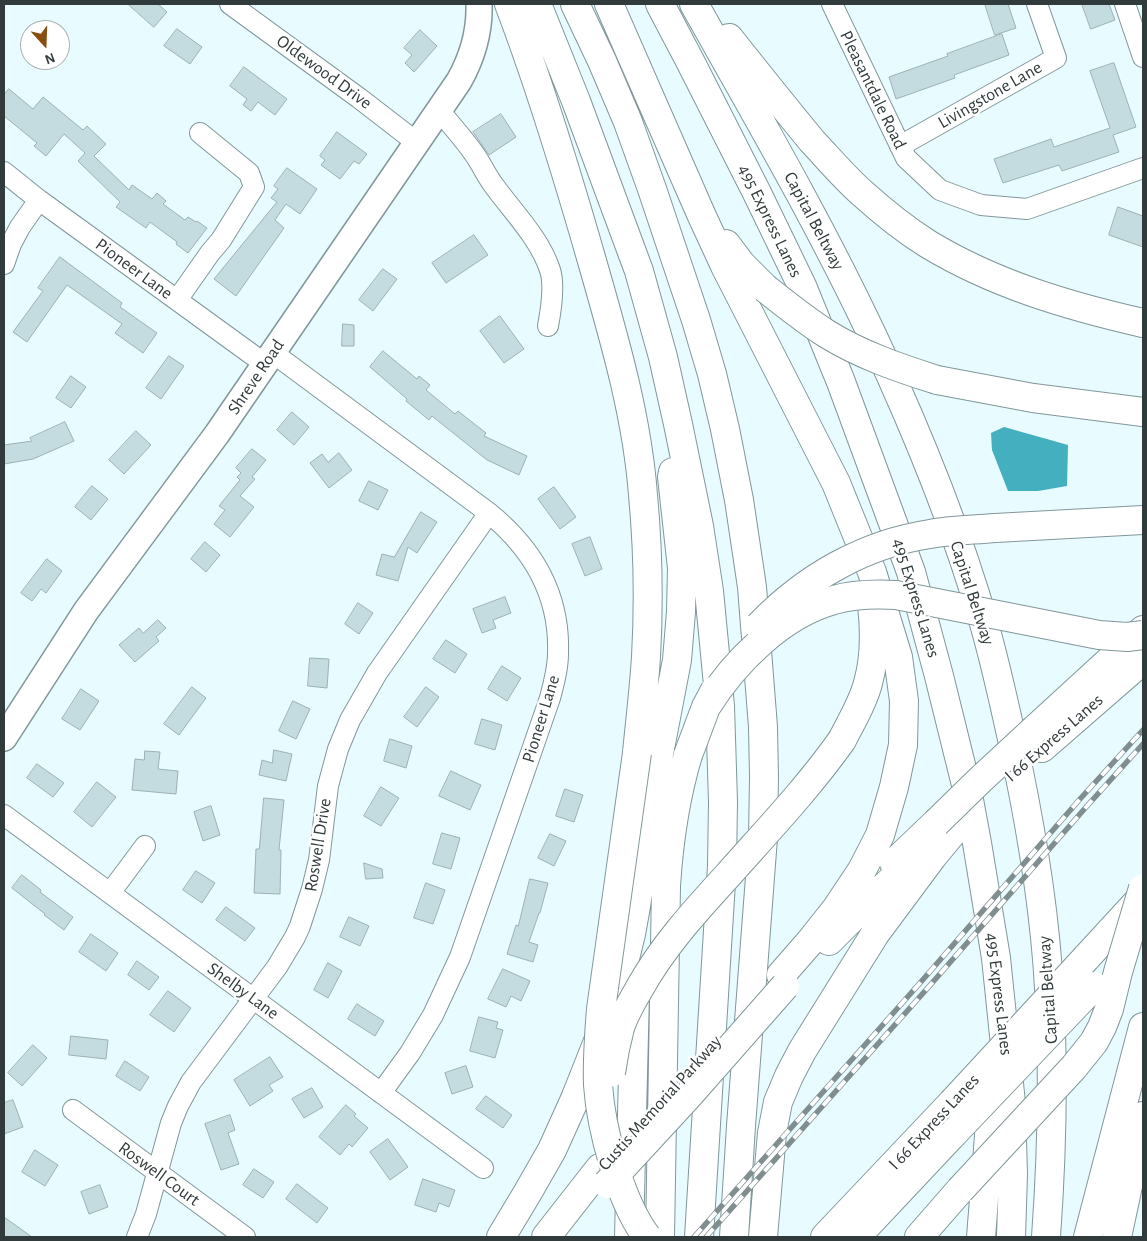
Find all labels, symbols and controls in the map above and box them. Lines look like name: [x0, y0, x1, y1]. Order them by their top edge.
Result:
north arrow: [20, 20, 70, 70]
street label: Pleasantdale Road: [835, 27, 911, 153]
street label: Oldewood Drive: [272, 30, 376, 114]
text: N: [43, 50, 57, 66]
street label: Livingstone Lane: [934, 57, 1046, 133]
street label: 495 Express Lanes: [733, 161, 807, 281]
street label: Capital Beltway: [779, 168, 849, 274]
street label: Pioneer Lane: [91, 234, 177, 304]
street label: Shreve Road: [223, 335, 289, 419]
street label: 495 Express Lanes: [888, 536, 944, 660]
street label: Capital Beltway: [945, 538, 999, 648]
street label: Pioneer Lane: [517, 673, 565, 765]
street label: I 66 Express Lanes: [1000, 689, 1108, 787]
street label: Roswell Drive: [300, 797, 336, 893]
street label: 495 Express Lanes: [981, 931, 1017, 1057]
street label: Capital Beltway: [1033, 935, 1063, 1045]
street label: Shelby Lane: [203, 958, 283, 1024]
street label: Custis Memorial Parkway: [594, 1031, 726, 1175]
street label: I 66 Express Lanes: [884, 1070, 984, 1174]
street label: Roswell Court: [114, 1137, 204, 1211]

